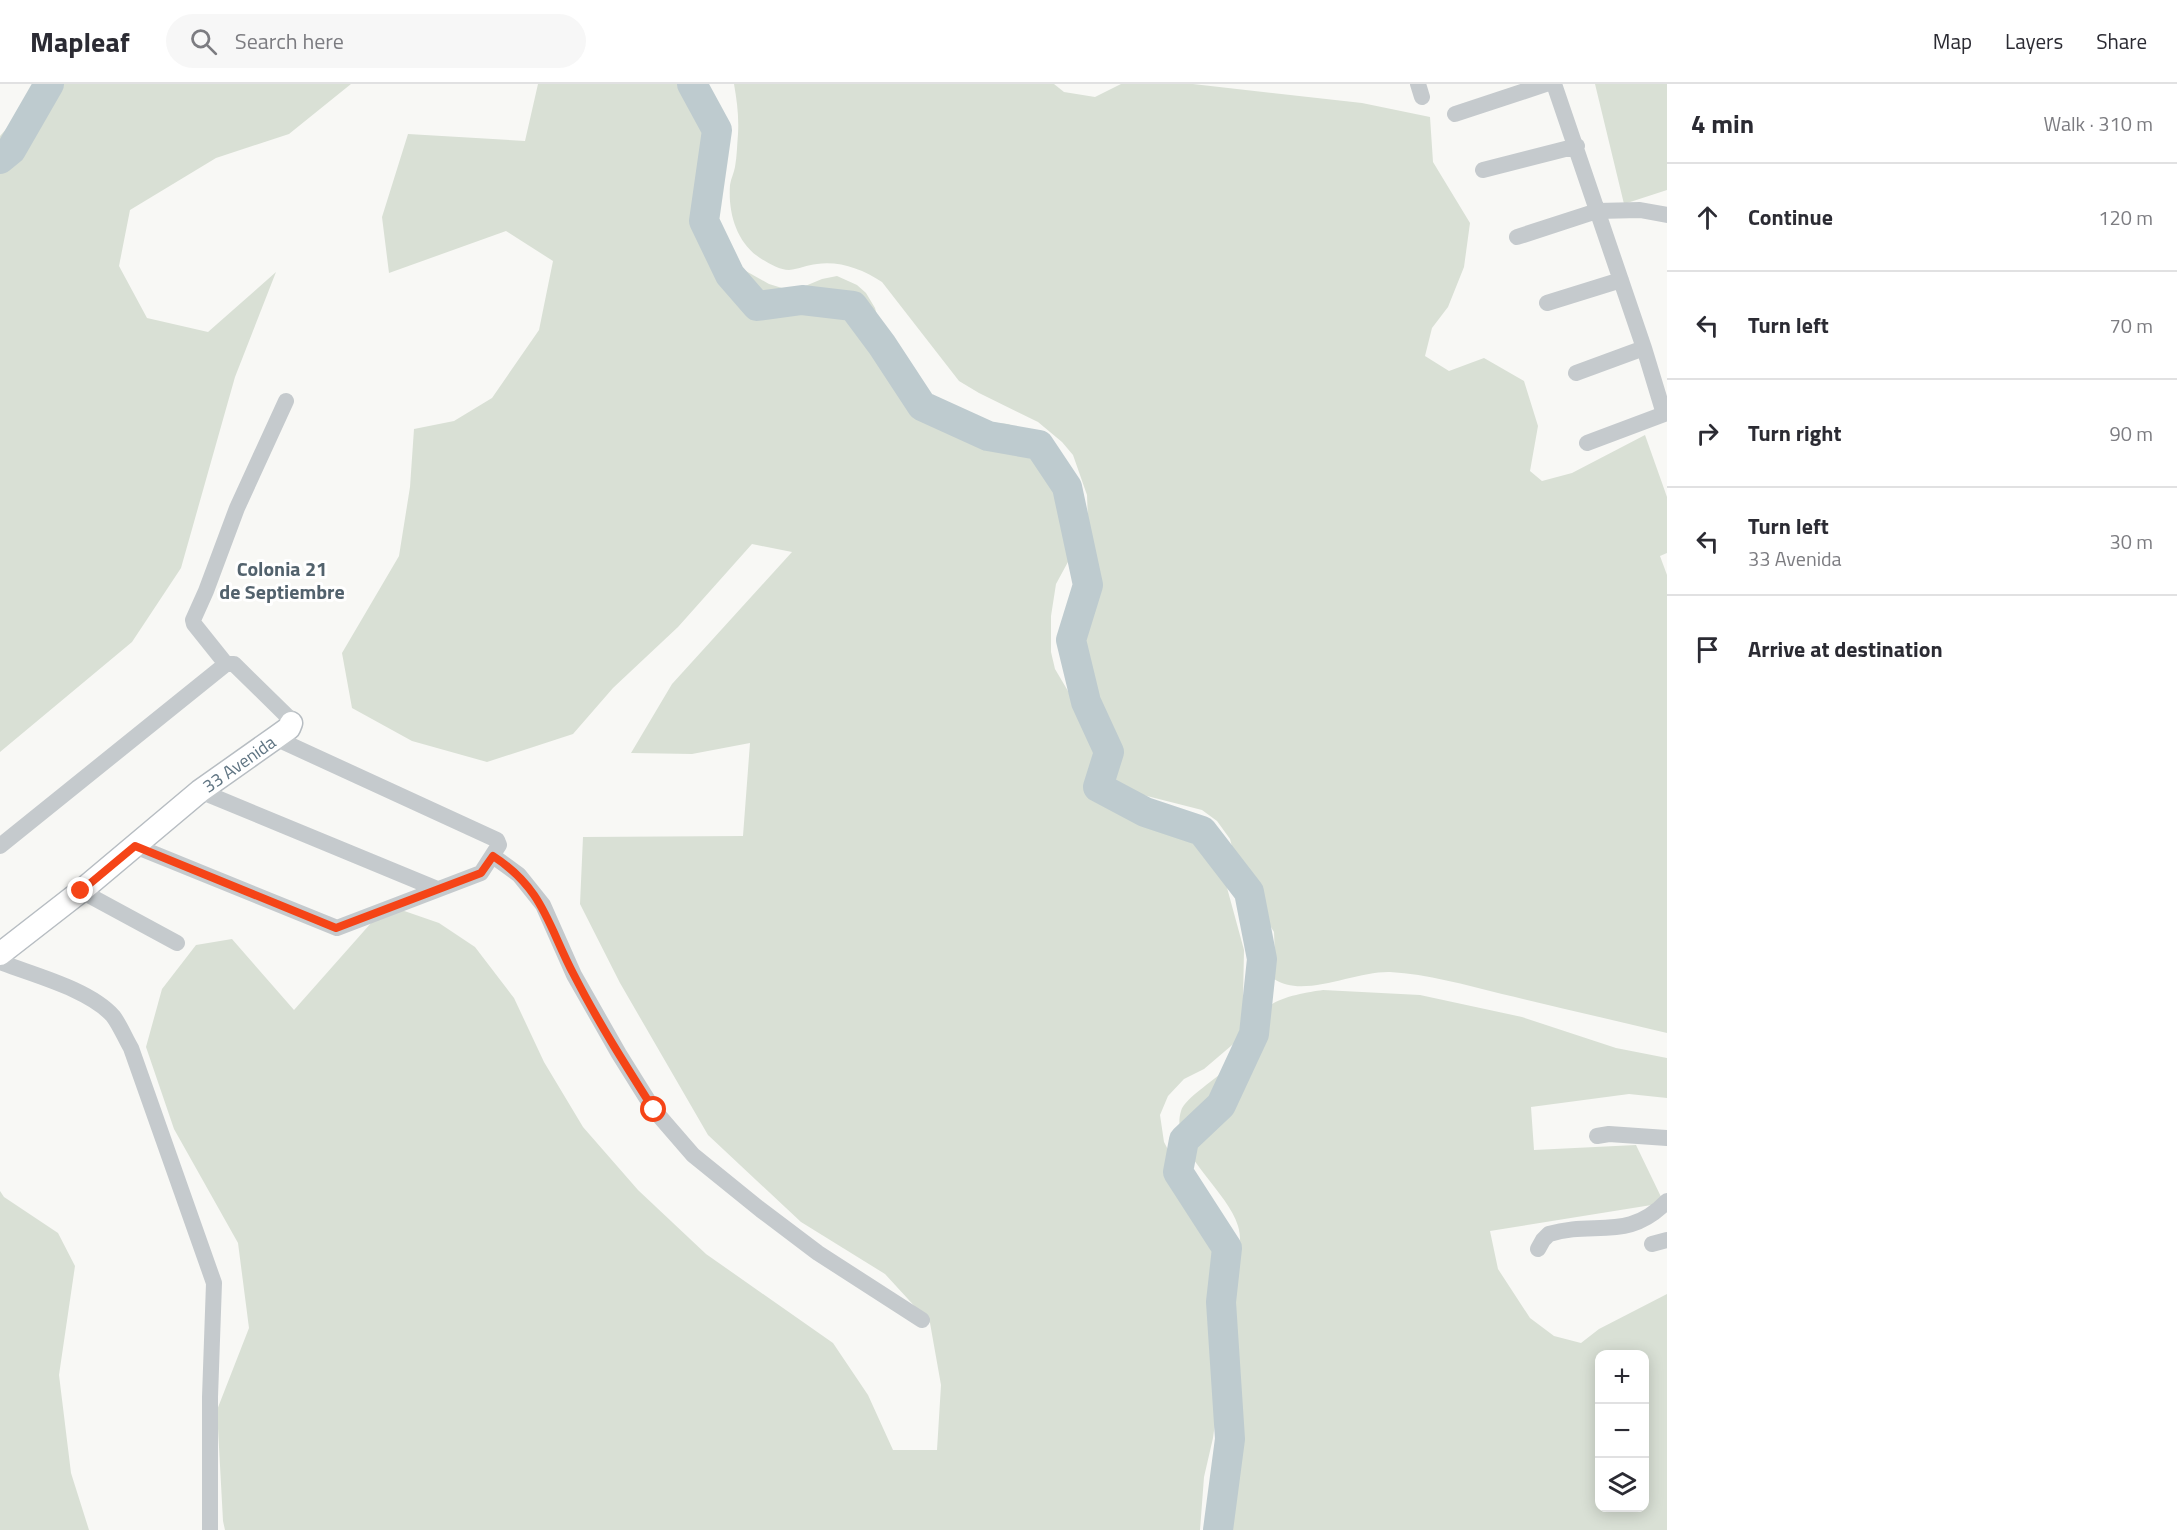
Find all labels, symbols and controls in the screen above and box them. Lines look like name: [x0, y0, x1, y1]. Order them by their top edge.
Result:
search box: [166, 14, 586, 68]
text: Mapleaf: [30, 20, 130, 63]
text: Search here: [235, 24, 344, 58]
icon: search: [187, 25, 220, 58]
text: Map: [1933, 25, 1972, 57]
text: Layers: [2005, 25, 2063, 57]
text: Share: [2096, 25, 2147, 57]
text: 4 min: [1691, 104, 1754, 143]
text: Walk · 310 m: [2044, 108, 2153, 139]
text: Continue: [1748, 200, 1833, 234]
icon: ahead: [1691, 201, 1724, 234]
text: 120 m: [2098, 202, 2153, 233]
text: Turn left: [1748, 308, 1829, 342]
icon: left: [1691, 309, 1724, 342]
text: 70 m: [2109, 310, 2153, 341]
text: Turn right: [1748, 416, 1842, 450]
icon: right: [1691, 417, 1724, 450]
text: 90 m: [2109, 418, 2153, 449]
text: Turn left: [1748, 509, 1829, 543]
icon: left: [1691, 525, 1724, 558]
text: 30 m: [2109, 526, 2153, 557]
text: 33 Avenida: [1748, 543, 1842, 574]
district label: Colonia 21 de Septiembre: [219, 553, 345, 607]
text: Arrive at destination: [1748, 632, 1943, 666]
icon: arrive: [1691, 633, 1724, 666]
street label: 33 Avenida: [197, 729, 281, 799]
route end: [67, 877, 93, 903]
route start: [640, 1096, 666, 1122]
map controls: [1595, 1350, 1649, 1512]
button: +: [1595, 1350, 1649, 1404]
button: −: [1595, 1404, 1649, 1458]
button: layers: [1595, 1458, 1649, 1512]

